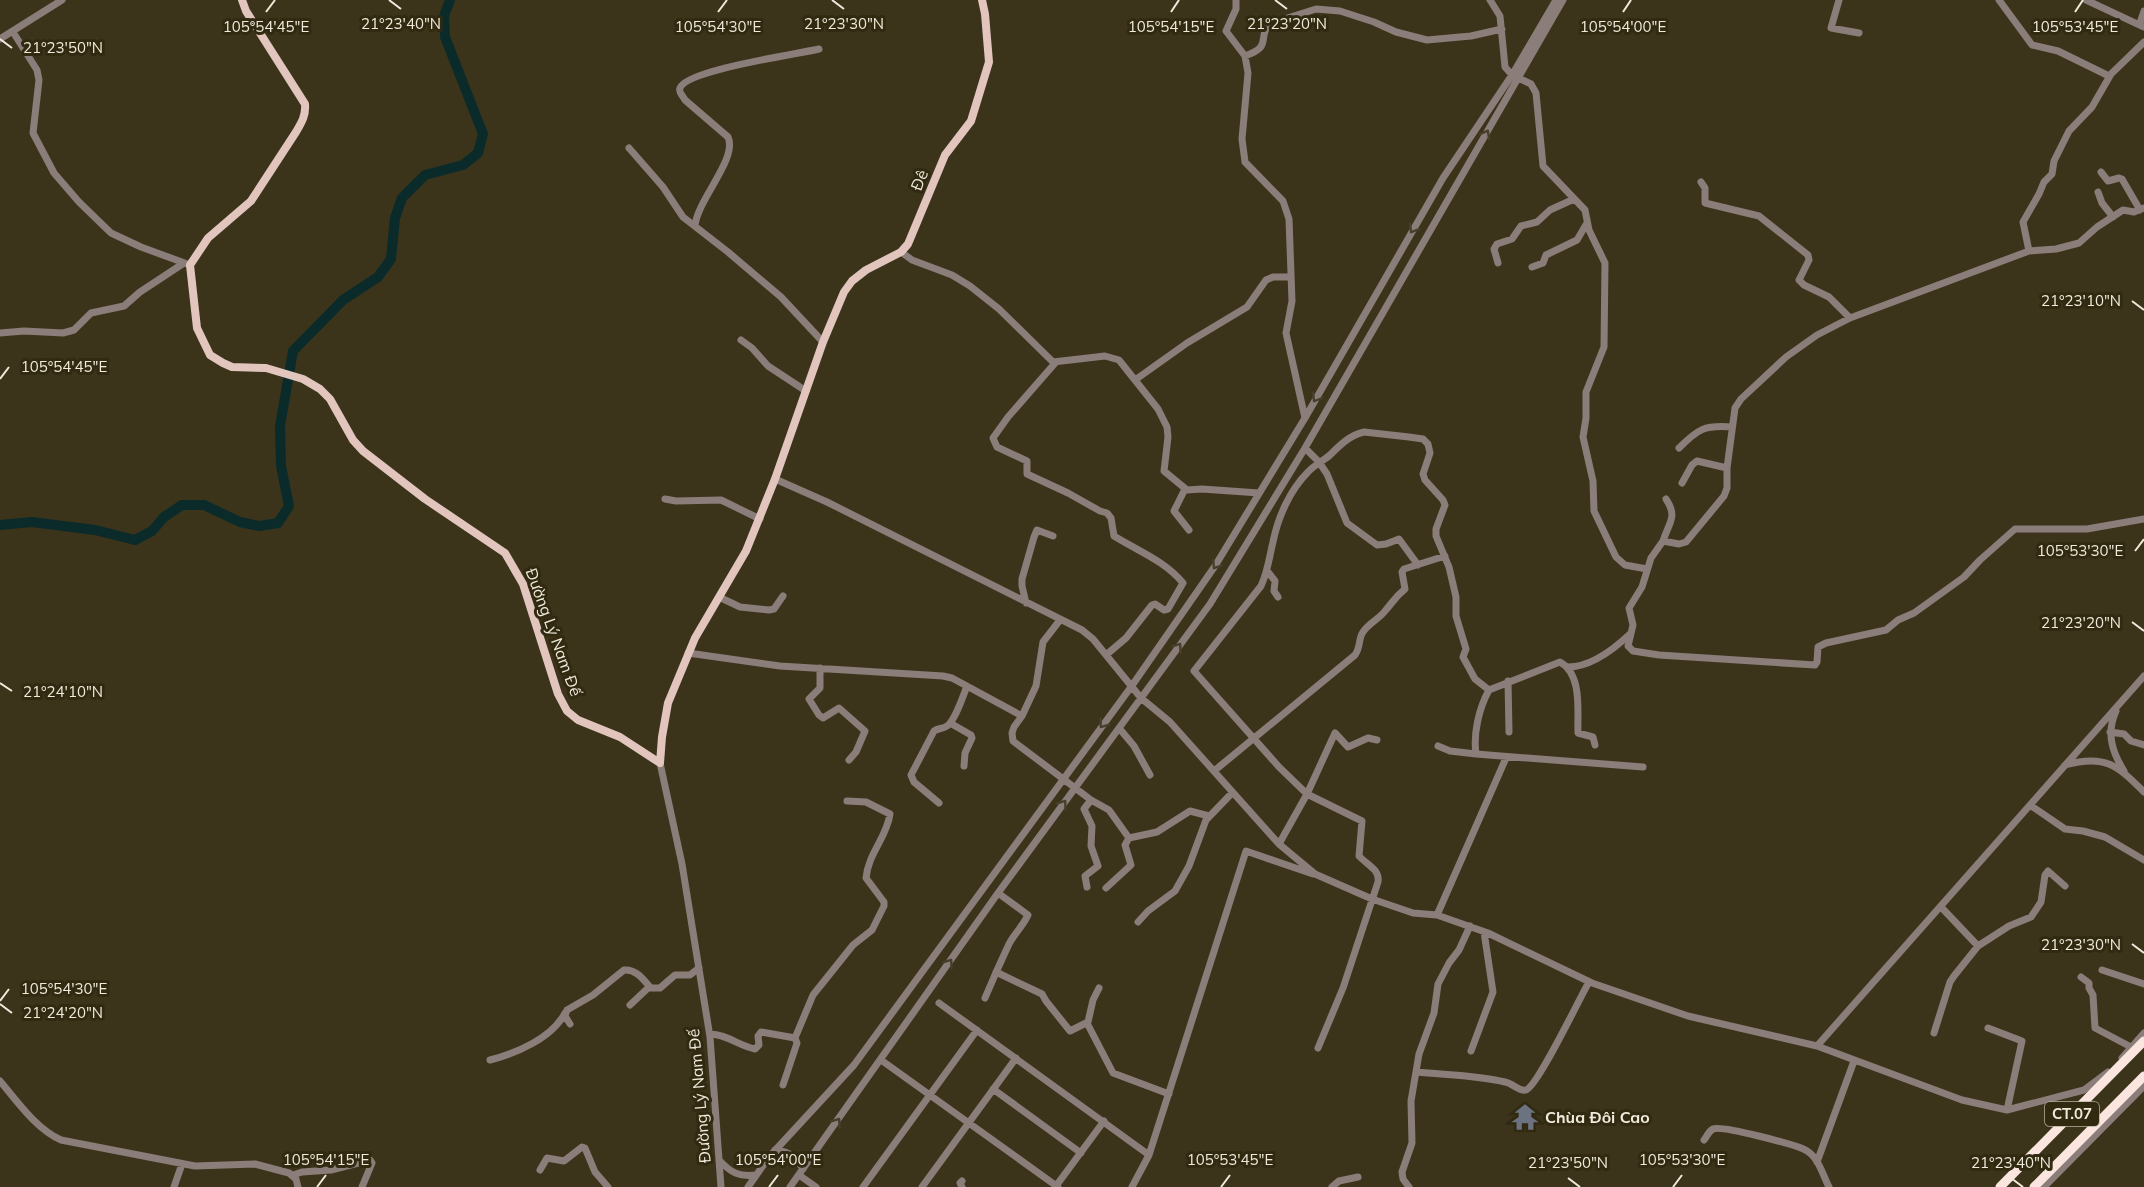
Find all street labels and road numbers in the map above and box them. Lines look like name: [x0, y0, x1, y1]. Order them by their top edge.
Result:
street label: Đê: [906, 167, 932, 193]
street label: Đường Lý Nam Đế: [522, 565, 587, 699]
street label: Đường Lý Nam Đế: [683, 1028, 715, 1164]
road number: CT.07: [2045, 1102, 2099, 1126]

